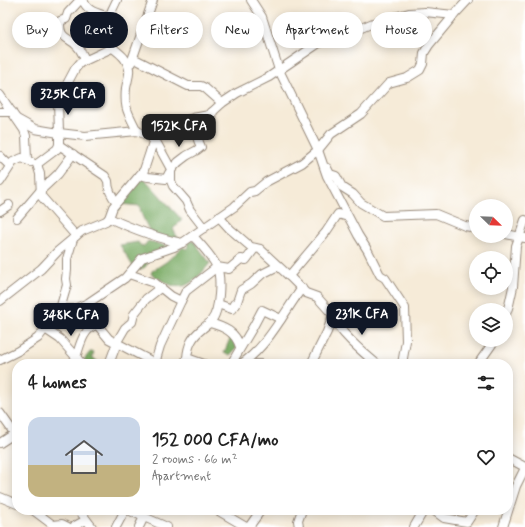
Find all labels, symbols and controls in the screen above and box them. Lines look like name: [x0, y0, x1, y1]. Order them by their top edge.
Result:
chip: Buy: [12, 12, 62, 48]
chip: Rent: [70, 12, 128, 48]
chip: Filters: [136, 12, 203, 48]
chip: New: [211, 12, 264, 48]
chip: Apartment: [272, 12, 363, 48]
chip: House: [371, 12, 432, 48]
pin: 325K CFA: [27, 82, 109, 116]
text: 325K CFA: [40, 86, 96, 103]
pin: 152K CFA: [138, 114, 220, 148]
text: 152K CFA: [151, 118, 207, 135]
north arrow: [469, 199, 513, 243]
map controls: [469, 199, 513, 347]
button: locate: [469, 251, 513, 295]
pin: 231K CFA: [321, 302, 403, 336]
pin: 348K CFA: [30, 303, 112, 337]
button: layers: [469, 303, 513, 347]
text: 231K CFA: [336, 306, 388, 323]
text: 348K CFA: [43, 307, 99, 324]
text: 4 homes: [28, 372, 87, 394]
icon: filters: [475, 372, 497, 394]
text: 152 000 CFA/mo: [152, 429, 278, 451]
icon: home: [60, 433, 108, 481]
icon: heart: [475, 446, 497, 468]
text: 2 rooms · 66 m²: [152, 451, 237, 468]
text: Apartment: [152, 468, 211, 485]

